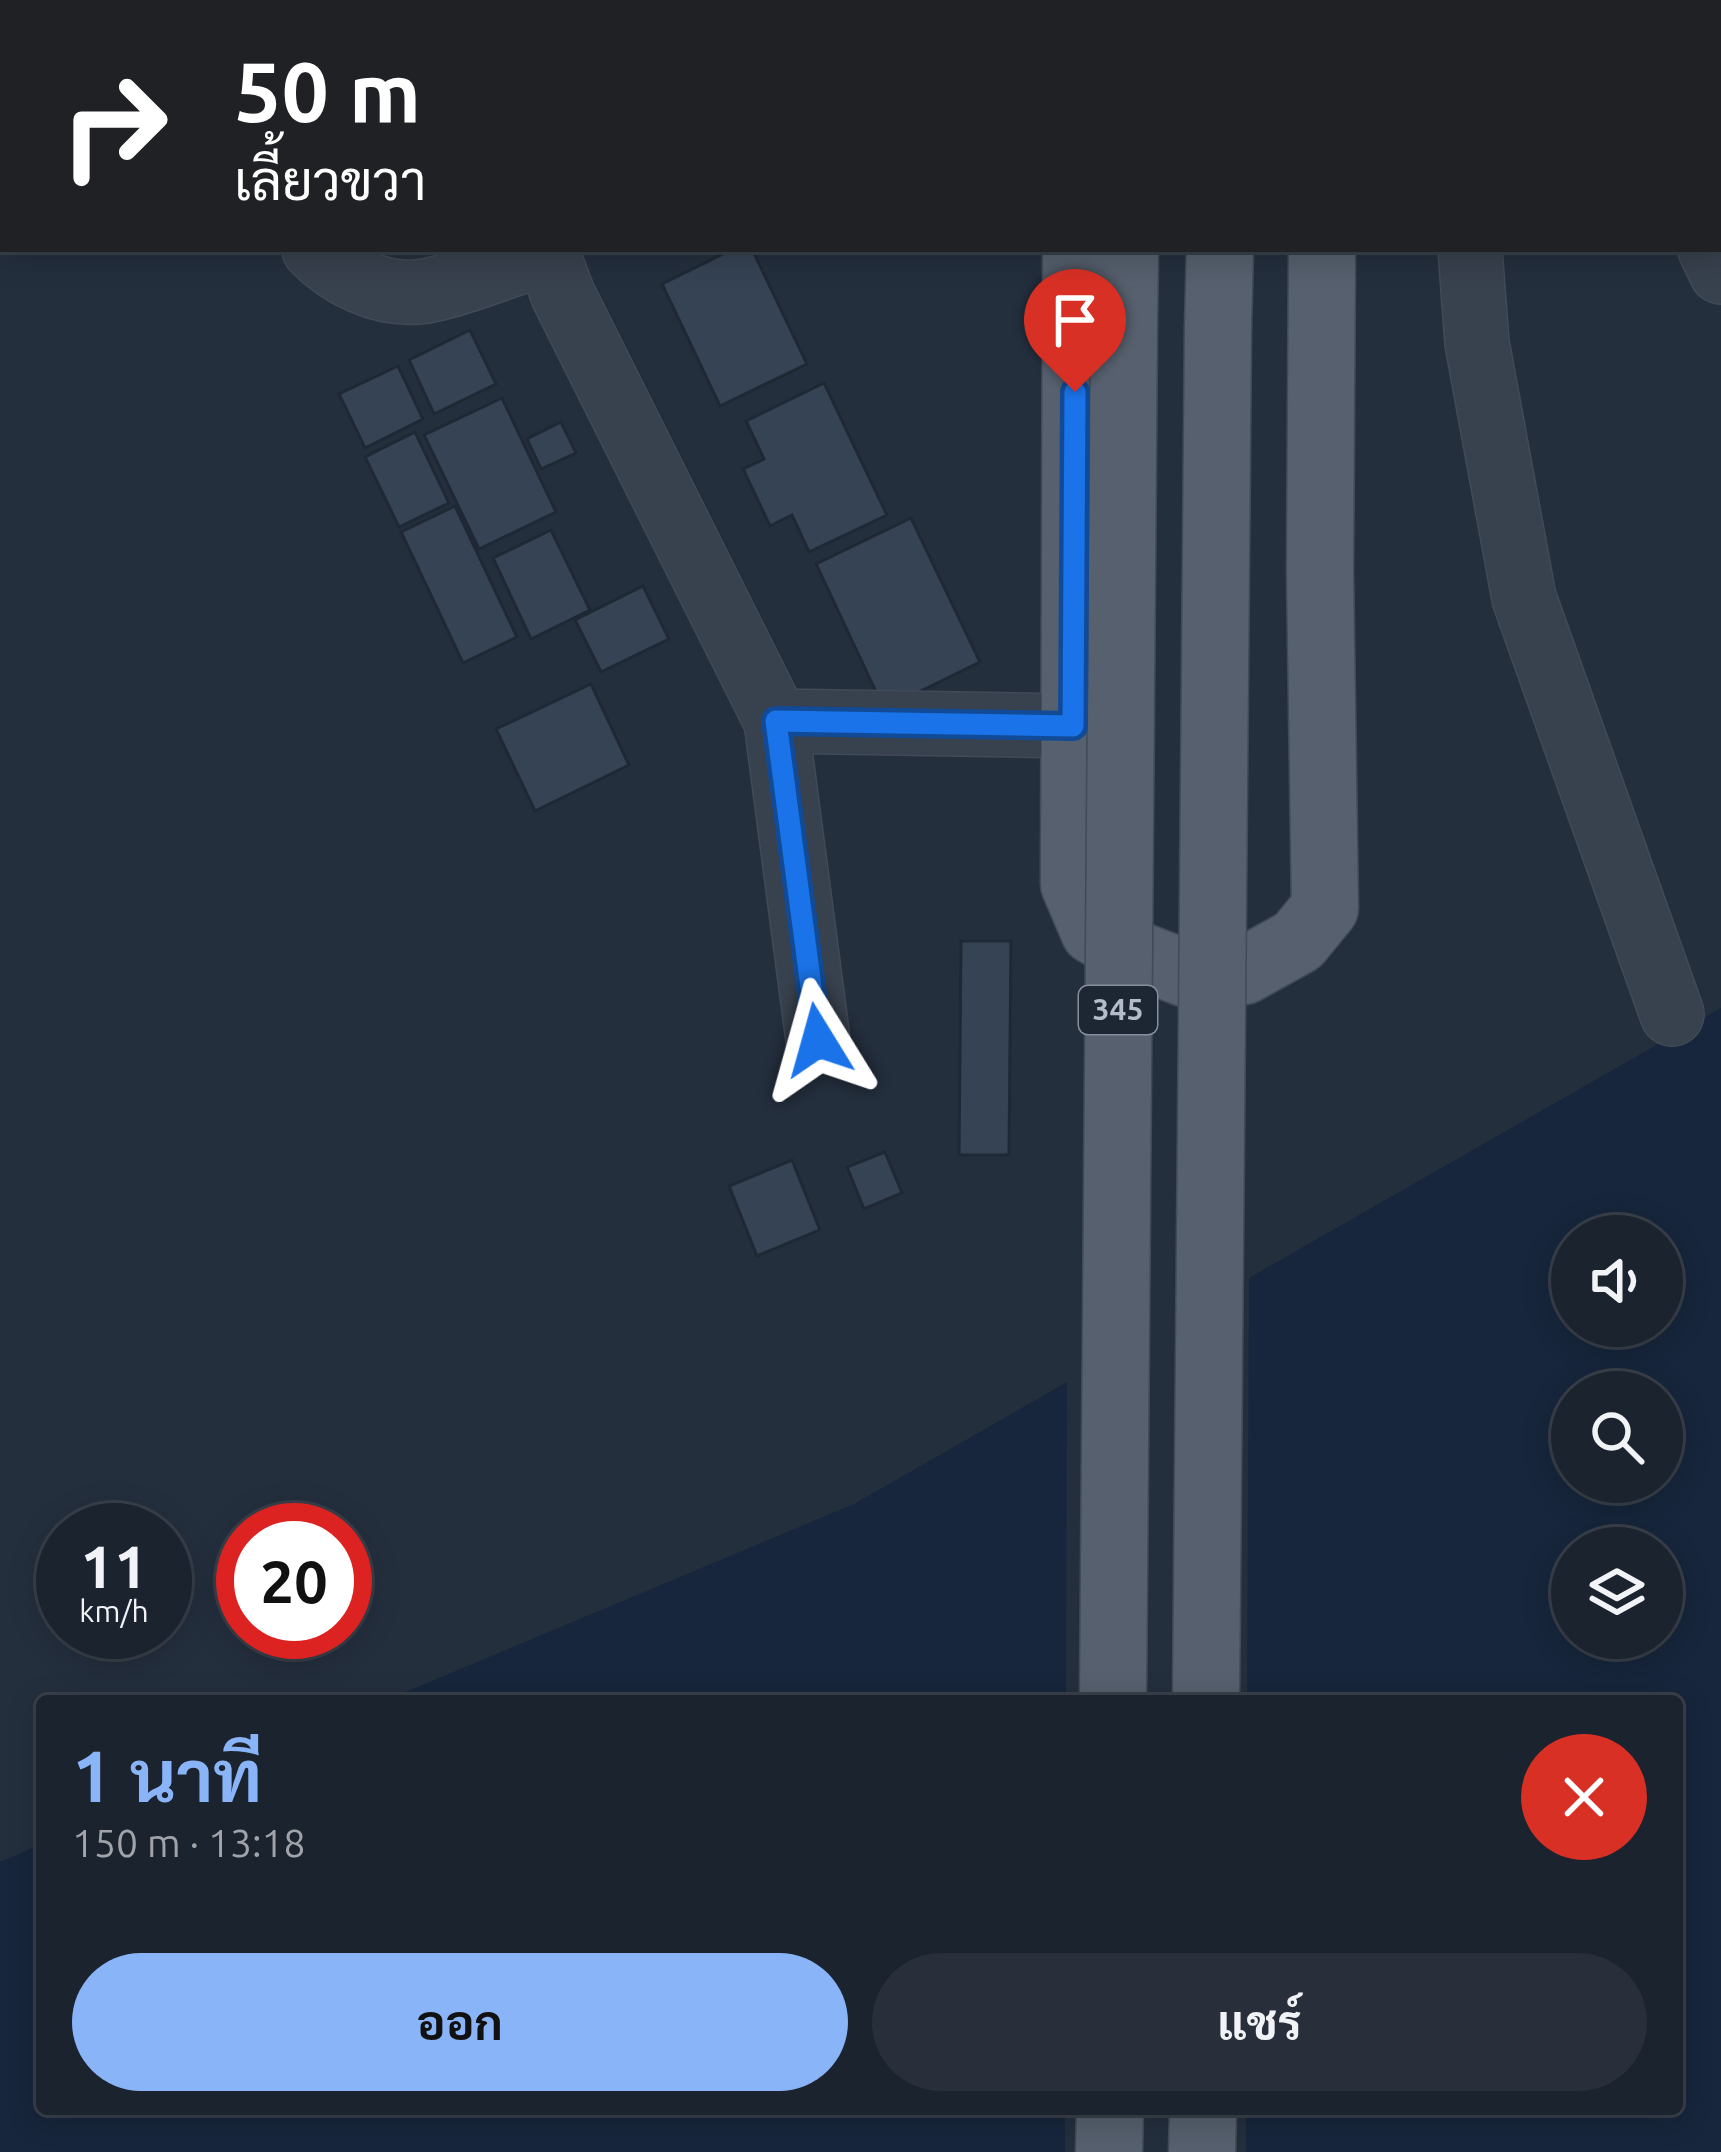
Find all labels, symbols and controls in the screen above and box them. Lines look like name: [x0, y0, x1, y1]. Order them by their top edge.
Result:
text: 50 m: [234, 44, 421, 138]
icon: right: [36, 48, 192, 204]
text: เลี้ยวขวา: [234, 150, 427, 210]
pin: [1024, 269, 1126, 392]
icon: arrive: [1042, 287, 1108, 353]
position arrow: [755, 977, 881, 1103]
road number: 345: [1079, 986, 1157, 1034]
map controls: [1551, 1215, 1683, 1659]
button: sound: [1551, 1215, 1683, 1347]
button: search: [1551, 1371, 1683, 1503]
speed limit sign: 20: [216, 1503, 372, 1659]
button: layers: [1551, 1527, 1683, 1659]
text: 11: [80, 1532, 148, 1599]
text: km/h: [79, 1594, 149, 1628]
button: close: [1521, 1734, 1647, 1860]
text: 1 นาที: [72, 1735, 262, 1816]
text: 150 m · 13:18: [72, 1821, 306, 1864]
button: ออก: [72, 1953, 848, 2091]
button: แชร์: [872, 1953, 1647, 2091]

